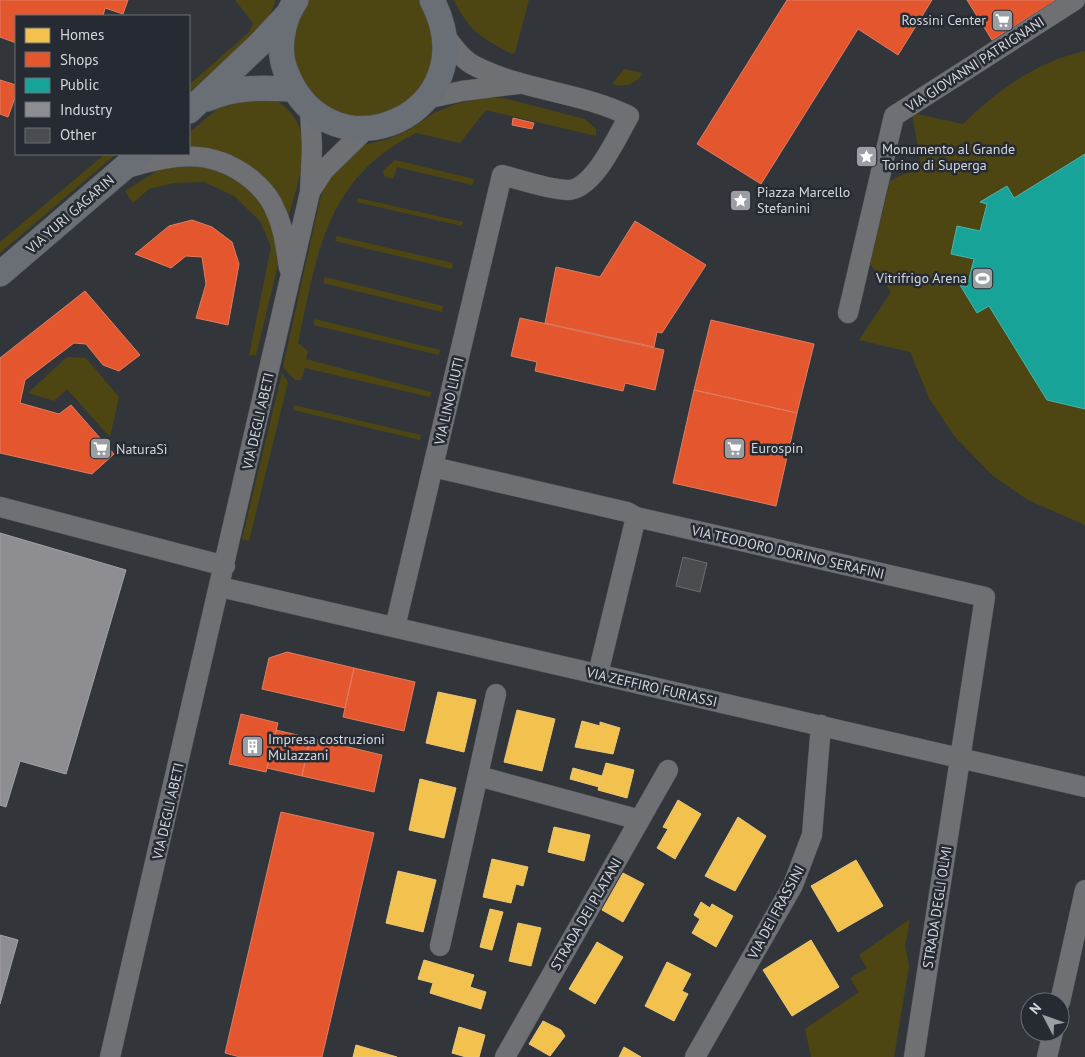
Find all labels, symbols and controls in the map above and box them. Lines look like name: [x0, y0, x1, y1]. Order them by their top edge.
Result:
supermarket icon: Rossini Center: [990, 8, 1014, 32]
place label: Rossini Center: [901, 11, 986, 29]
street label: VIA GIOVANNI PATRIGNANI: [902, 12, 1048, 116]
legend: [15, 15, 190, 155]
text: Homes: [60, 25, 104, 44]
text: Shops: [60, 50, 99, 69]
text: Public: [60, 75, 99, 94]
text: Industry: [60, 100, 112, 119]
text: Other: [60, 125, 96, 144]
place label: Monumento al Grande Torino di Superga: [882, 140, 1015, 174]
place icon: Monumento al Grande Torino di Superga: [854, 145, 878, 169]
street label: VIA YURI GAGARIN: [21, 171, 118, 258]
place label: Piazza Marcello Stefanini: [757, 183, 850, 217]
place icon: Piazza Marcello Stefanini: [729, 188, 753, 212]
sports icon: Vitrifrigo Arena: [971, 266, 995, 290]
place label: Vitrifrigo Arena: [875, 269, 967, 287]
street label: VIA LINO LIUTI: [430, 355, 468, 448]
street label: VIA DEGLI ABETI: [238, 371, 278, 472]
supermarket icon: Eurospin: [723, 436, 747, 460]
supermarket icon: NaturaSì: [88, 437, 112, 461]
place label: Eurospin: [751, 439, 803, 457]
place label: NaturaSì: [116, 440, 168, 458]
street label: VIA TEODORO DORINO SERAFINI: [689, 521, 886, 583]
street label: VIA ZEFFIRO FURIASSI: [584, 663, 719, 711]
place label: Impresa costruzioni Mulazzani: [268, 730, 385, 764]
building icon: Impresa costruzioni Mulazzani: [240, 735, 264, 759]
street label: VIA DEGLI ABETI: [148, 761, 188, 862]
street label: STRADA DEGLI OLMI: [918, 844, 956, 970]
street label: STRADA DEI PLATANI: [546, 855, 626, 973]
street label: VIA DEI FRASSINI: [743, 862, 808, 963]
north arrow: [1020, 992, 1070, 1042]
text: N: [1025, 999, 1045, 1018]

